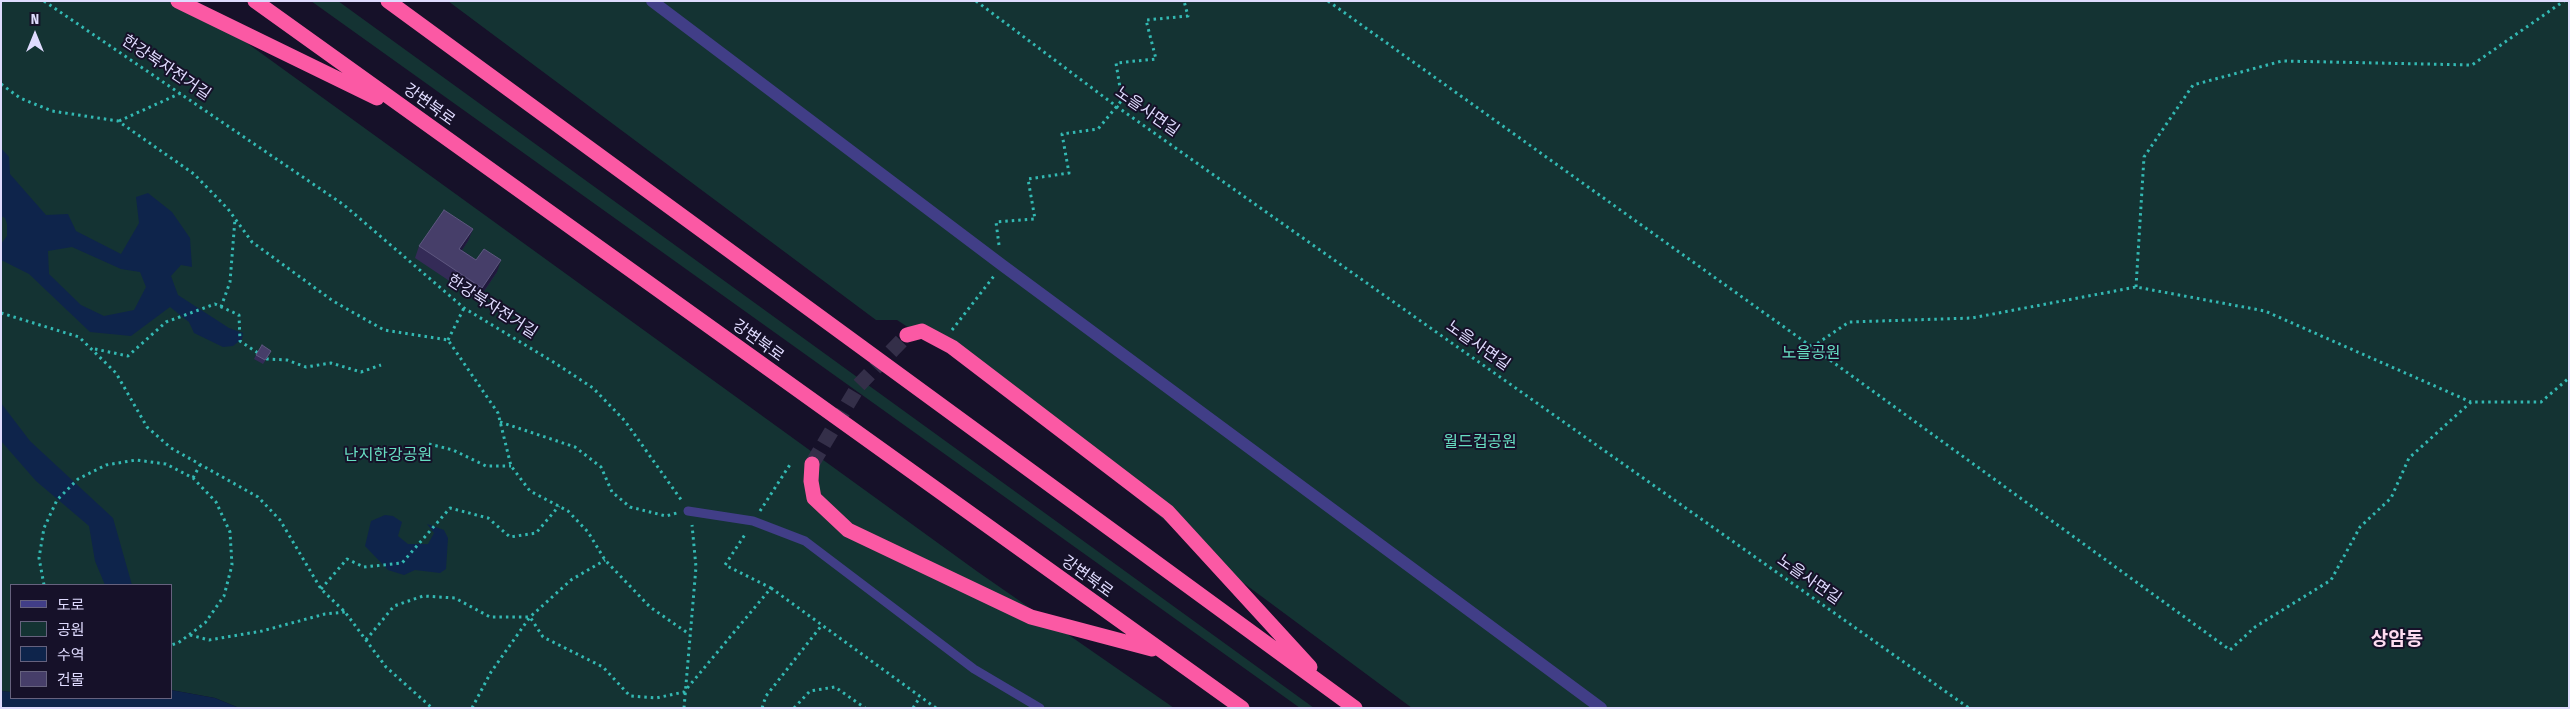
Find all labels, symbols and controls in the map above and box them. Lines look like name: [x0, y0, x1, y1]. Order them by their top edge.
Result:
north arrow: [10, 10, 60, 60]
text: N: [31, 11, 39, 28]
street label: 한강북자전거길: [118, 31, 214, 105]
street label: 강변북로: [400, 80, 458, 130]
street label: 노을사면길: [1111, 83, 1183, 141]
street label: 한강북자전거길: [444, 271, 540, 343]
street label: 강변북로: [729, 316, 787, 366]
street label: 노을사면길: [1442, 317, 1514, 375]
park label: 노을공원: [1782, 344, 1840, 364]
park label: 월드컵공원: [1443, 433, 1517, 453]
park label: 난지한강공원: [344, 446, 432, 466]
street label: 노을사면길: [1773, 551, 1845, 609]
street label: 강변북로: [1058, 552, 1116, 602]
legend: [10, 584, 172, 699]
text: 도로: [57, 596, 85, 614]
text: 공원: [57, 621, 85, 639]
district label: 상암동: [2371, 629, 2423, 651]
text: 수역: [57, 646, 85, 664]
text: 건물: [57, 671, 85, 689]

